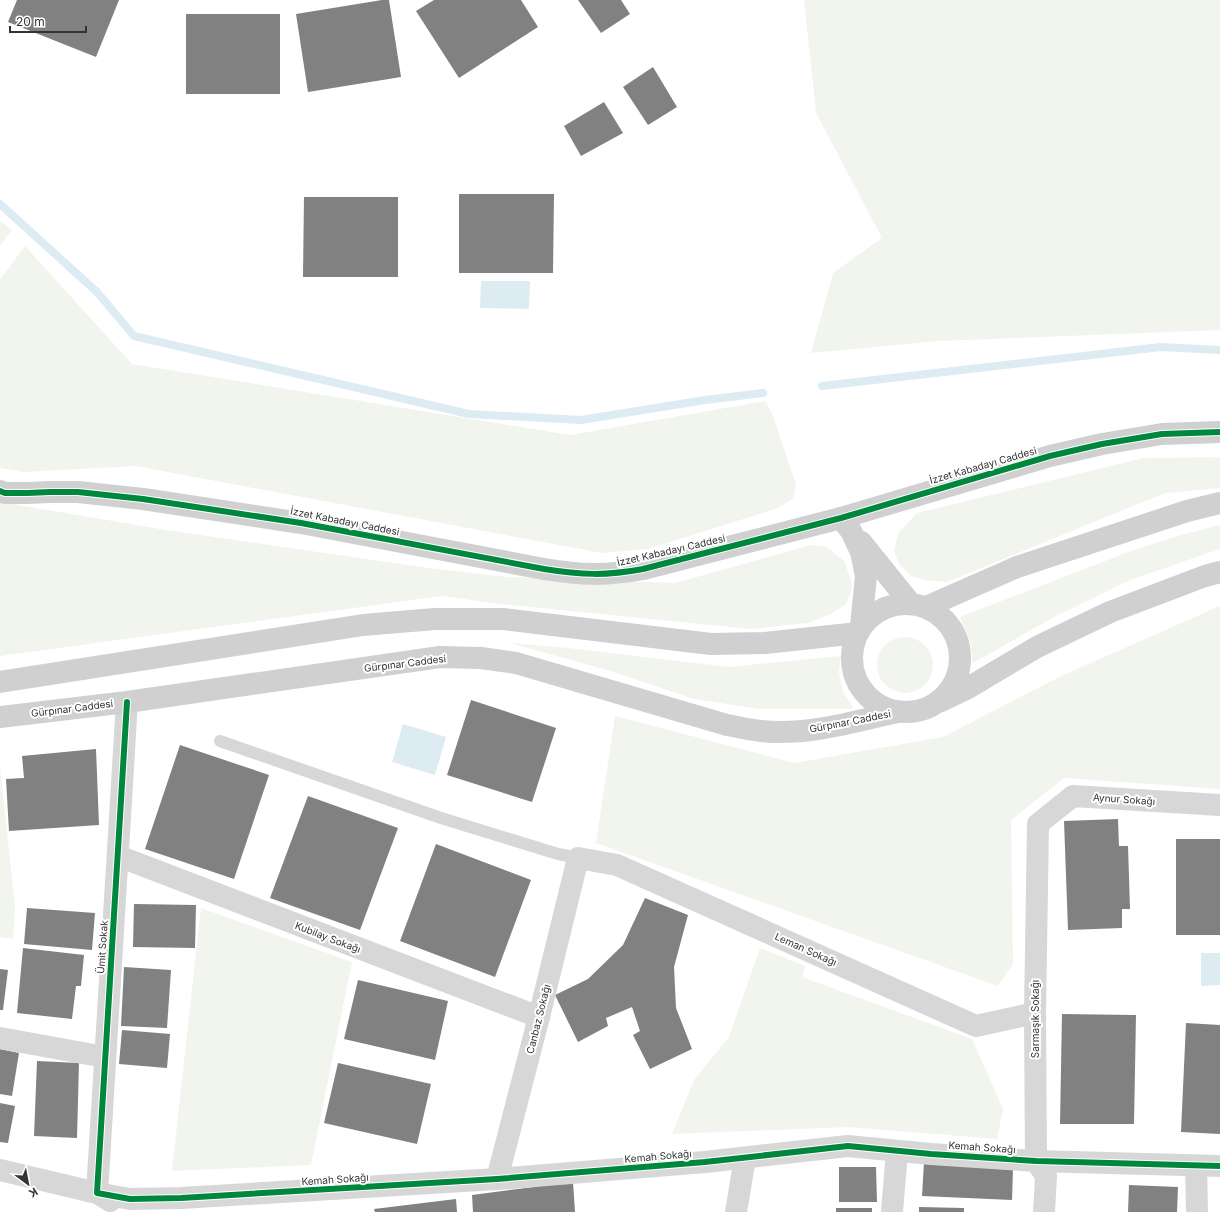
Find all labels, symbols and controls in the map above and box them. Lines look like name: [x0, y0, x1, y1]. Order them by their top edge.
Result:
scale bar: [10, 8, 86, 34]
text: 20 m: [16, 14, 45, 29]
street label: İzzet Kabadayı Caddesi: [928, 443, 1038, 486]
street label: İzzet Kabadayı Caddesi: [289, 504, 401, 537]
street label: İzzet Kabadayı Caddesi: [615, 531, 726, 568]
street label: Gürpınar Caddesi: [363, 652, 447, 674]
street label: Gürpınar Caddesi: [30, 697, 114, 719]
street label: Gürpınar Caddesi: [808, 707, 892, 735]
street label: Aynur Sokağı: [1093, 791, 1155, 807]
street label: Ümit Sokak: [94, 919, 110, 974]
street label: Kubilay Sokağı: [294, 919, 362, 955]
street label: Leman Sokağı: [773, 930, 839, 968]
street label: Sarmaşık Sokağı: [1029, 980, 1041, 1058]
street label: Canbaz Sokağı: [524, 983, 552, 1055]
street label: Kemah Sokağı: [948, 1139, 1016, 1155]
street label: Kemah Sokağı: [624, 1147, 692, 1165]
north arrow: [8, 1164, 48, 1204]
street label: Kemah Sokağı: [301, 1171, 369, 1187]
text: K: [26, 1184, 40, 1201]

